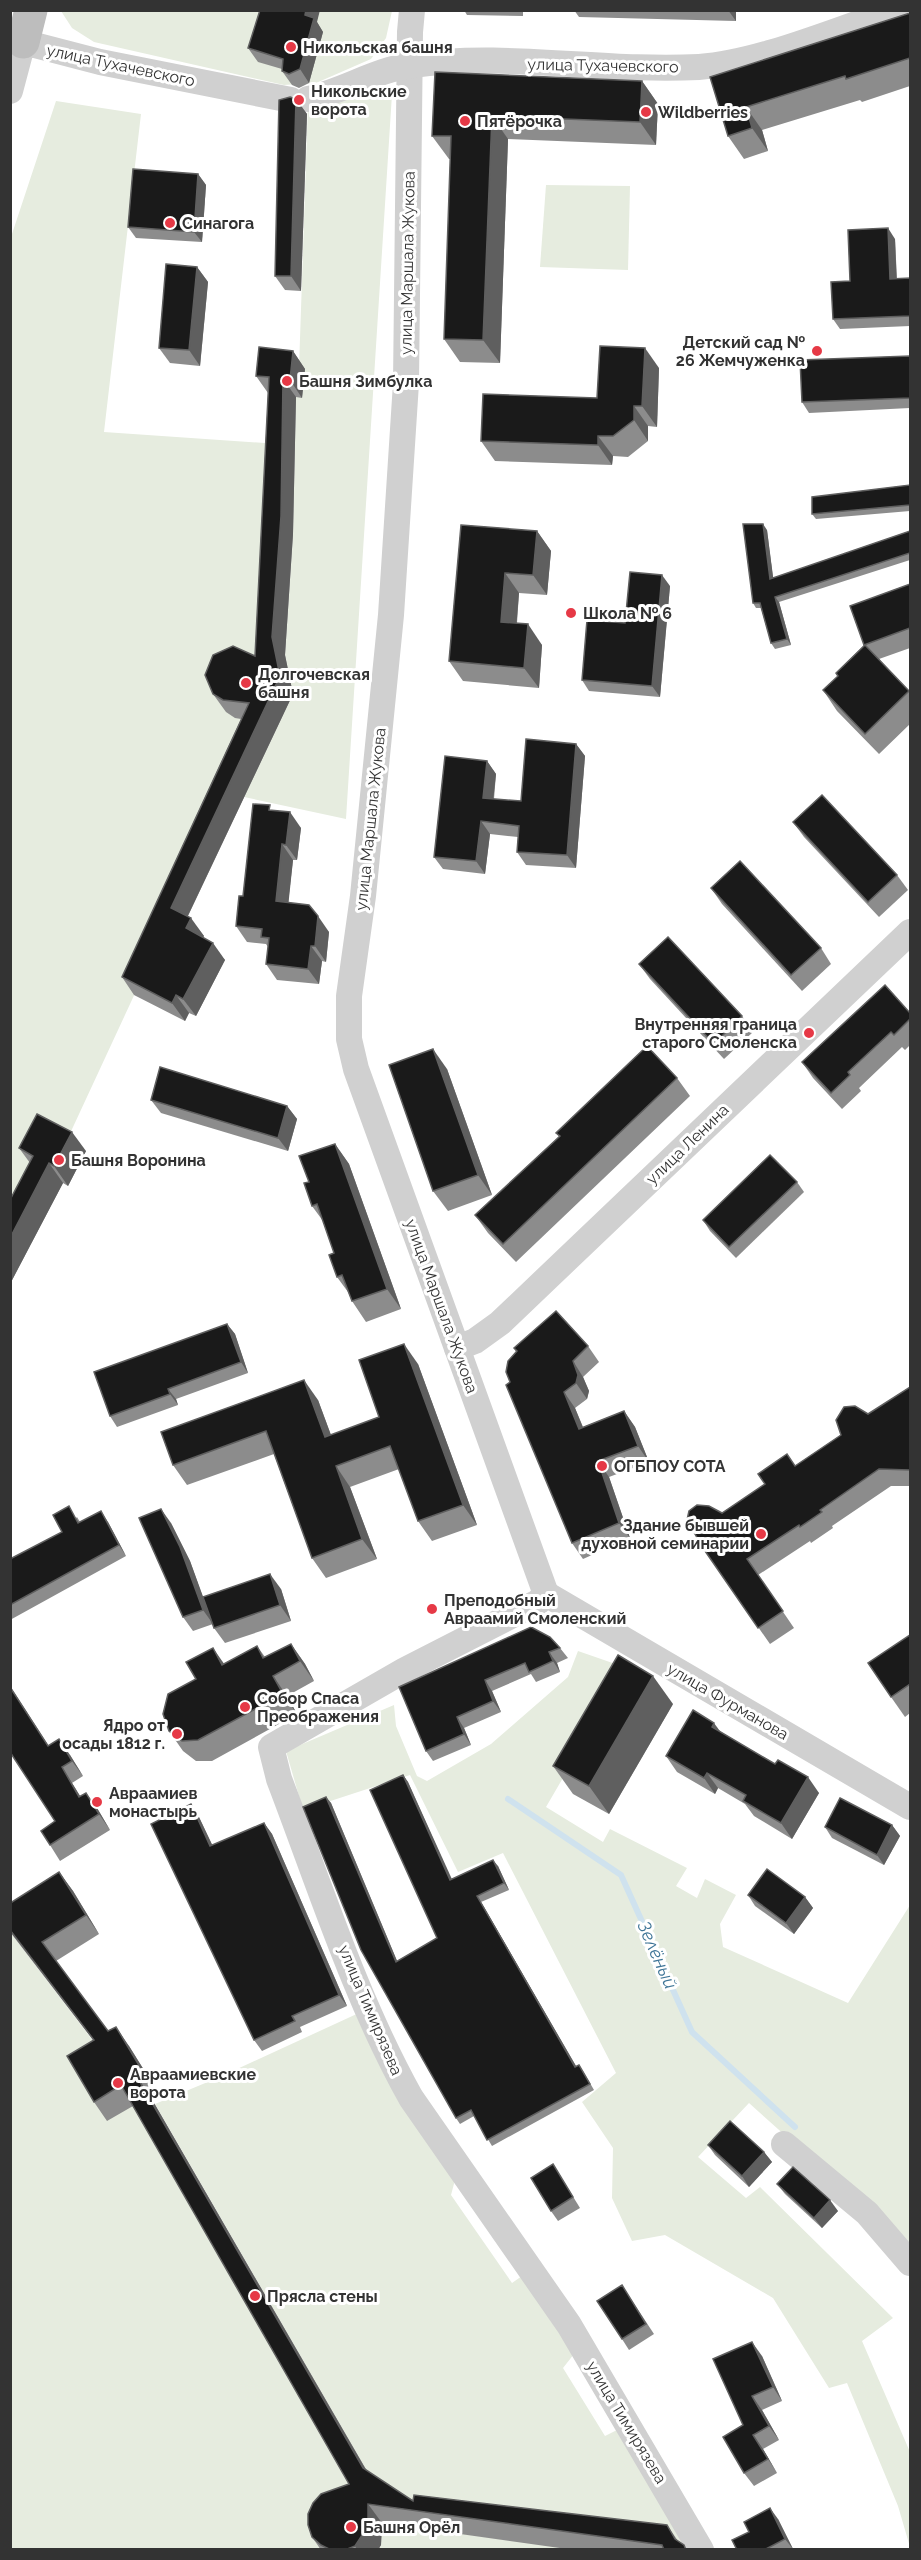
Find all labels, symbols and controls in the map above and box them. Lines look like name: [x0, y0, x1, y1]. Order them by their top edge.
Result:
place label: Никольская башня: [303, 38, 453, 57]
street label: улица Тухачевского: [45, 40, 197, 90]
marker: Никольская башня: [284, 40, 298, 54]
street label: улица Тухачевского: [527, 55, 679, 76]
place label: Никольские ворота: [311, 82, 407, 119]
marker: Никольские ворота: [292, 93, 306, 107]
place label: Wildberries: [658, 103, 748, 122]
marker: Wildberries: [639, 105, 653, 119]
place label: Пятёрочка: [477, 112, 562, 131]
marker: Пятёрочка: [458, 114, 472, 128]
street label: улица Маршала Жукова: [396, 171, 419, 355]
place label: Синагога: [182, 214, 254, 233]
marker: Синагога: [163, 216, 177, 230]
place label: Детский сад № 26 Жемчуженка: [676, 333, 806, 370]
marker: Детский сад № 26 Жемчуженка: [810, 344, 824, 358]
place label: Башня Зимбулка: [299, 372, 432, 391]
marker: Башня Зимбулка: [280, 374, 294, 388]
place label: Школа № 6: [583, 604, 672, 623]
marker: Школа № 6: [564, 606, 578, 620]
place label: Долгочевская башня: [258, 665, 370, 702]
marker: Долгочевская башня: [239, 676, 253, 690]
street label: улица Маршала Жукова: [351, 727, 390, 911]
place label: Внутренняя граница старого Смоленска: [634, 1015, 797, 1052]
marker: Внутренняя граница старого Смоленска: [802, 1026, 816, 1040]
street label: улица Ленина: [642, 1100, 733, 1188]
place label: Башня Воронина: [71, 1151, 206, 1170]
marker: Башня Воронина: [52, 1153, 66, 1167]
street label: улица Маршала Жукова: [401, 1217, 482, 1396]
place label: ОГБПОУ СОТА: [614, 1457, 726, 1476]
marker: ОГБПОУ СОТА: [595, 1459, 609, 1473]
place label: Здание бывшей духовной семинарии: [581, 1516, 749, 1553]
marker: Здание бывшей духовной семинарии: [754, 1527, 768, 1541]
place label: Преподобный Авраамий Смоленский: [444, 1591, 626, 1628]
marker: Преподобный Авраамий Смоленский: [425, 1602, 439, 1616]
street label: улица Фурманова: [664, 1659, 792, 1744]
place label: Собор Спаса Преображения: [257, 1689, 379, 1726]
marker: Собор Спаса Преображения: [238, 1700, 252, 1714]
place label: Ядро от осады 1812 г.: [62, 1716, 165, 1753]
marker: Ядро от осады 1812 г.: [170, 1727, 184, 1741]
place label: Авраамиев монастырь: [109, 1784, 197, 1821]
marker: Авраамиев монастырь: [90, 1795, 104, 1809]
water label: Зелёный: [633, 1918, 682, 1992]
street label: улица Тимирязева: [335, 1942, 407, 2078]
place label: Авраамиевские ворота: [130, 2065, 256, 2102]
marker: Авраамиевские ворота: [111, 2076, 125, 2090]
place label: Прясла стены: [267, 2287, 378, 2306]
marker: Прясла стены: [248, 2289, 262, 2303]
street label: улица Тимирязева: [582, 2358, 671, 2487]
place label: Башня Орёл: [363, 2518, 460, 2537]
marker: Башня Орёл: [344, 2520, 358, 2534]

